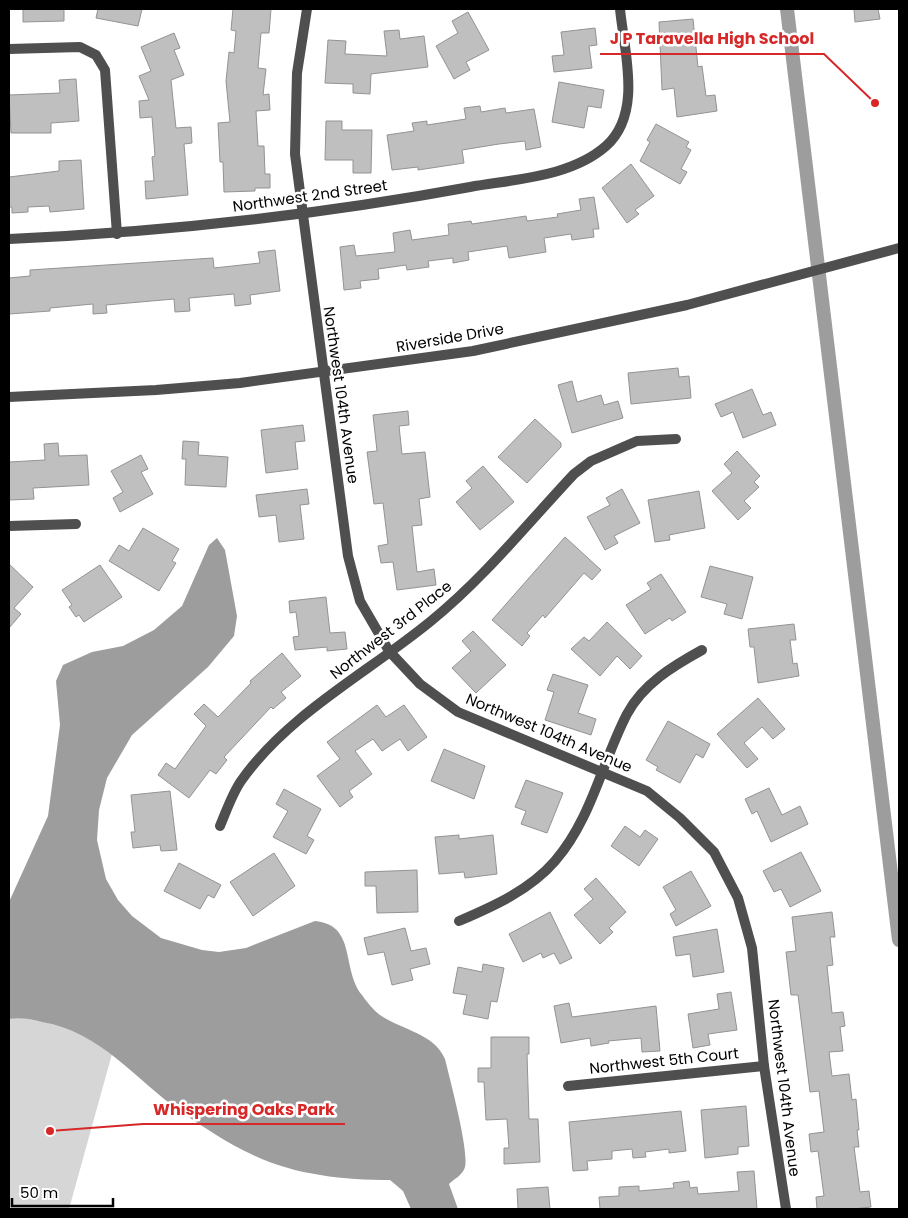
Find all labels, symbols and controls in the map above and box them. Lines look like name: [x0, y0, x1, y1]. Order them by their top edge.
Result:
callout: J P Taravella High School: [600, 23, 824, 54]
text: J P Taravella High School: [610, 27, 814, 50]
street label: Northwest 2nd Street: [231, 174, 389, 217]
street label: Northwest 104th Avenue: [319, 305, 364, 485]
street label: Riverside Drive: [395, 318, 505, 357]
street label: Northwest 3rd Place: [325, 575, 456, 684]
street label: Northwest 104th Avenue: [463, 688, 636, 777]
street label: Northwest 104th Avenue: [763, 998, 806, 1178]
street label: Northwest 5th Court: [588, 1042, 740, 1079]
callout: Whispering Oaks Park: [143, 1093, 345, 1124]
text: Whispering Oaks Park: [153, 1098, 335, 1121]
scale bar: [12, 1176, 114, 1208]
text: 50 m: [20, 1182, 58, 1203]

